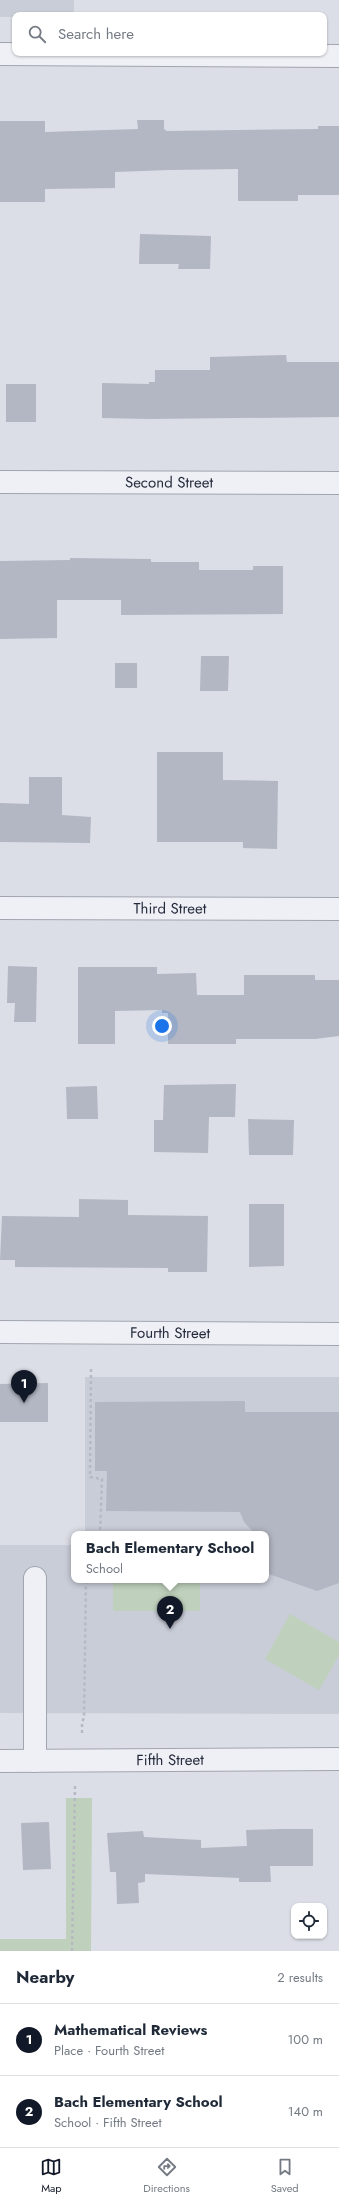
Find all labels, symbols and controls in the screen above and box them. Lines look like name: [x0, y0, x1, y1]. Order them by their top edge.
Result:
search box: [12, 12, 327, 56]
icon: search: [26, 23, 48, 45]
text: Search here: [58, 23, 134, 45]
street label: Second Street: [125, 471, 214, 494]
street label: Third Street: [134, 897, 207, 920]
your location: [152, 1016, 172, 1036]
street label: Fourth Street: [130, 1322, 211, 1344]
pin: 1: [11, 1370, 37, 1403]
popup: [71, 1531, 269, 1583]
text: Bach Elementary School: [86, 1537, 254, 1559]
text: School: [86, 1559, 123, 1578]
pin: 2: [157, 1596, 183, 1629]
street label: Fifth Street: [136, 1749, 204, 1771]
map controls: [291, 1903, 327, 1939]
button: locate: [291, 1903, 327, 1939]
text: Nearby: [16, 1965, 74, 1989]
text: 2 results: [277, 1968, 323, 1987]
text: Mathematical Reviews: [54, 2019, 207, 2041]
text: 1: [26, 2030, 32, 2049]
text: 100 m: [288, 2030, 323, 2049]
text: Place · Fourth Street: [54, 2041, 164, 2060]
text: Bach Elementary School: [54, 2091, 223, 2113]
text: 2: [25, 2102, 33, 2121]
text: 140 m: [288, 2102, 323, 2121]
text: School · Fifth Street: [54, 2113, 162, 2132]
tab: Map: [40, 2156, 62, 2196]
tab: Directions: [143, 2156, 190, 2196]
tab: Saved: [271, 2156, 299, 2196]

